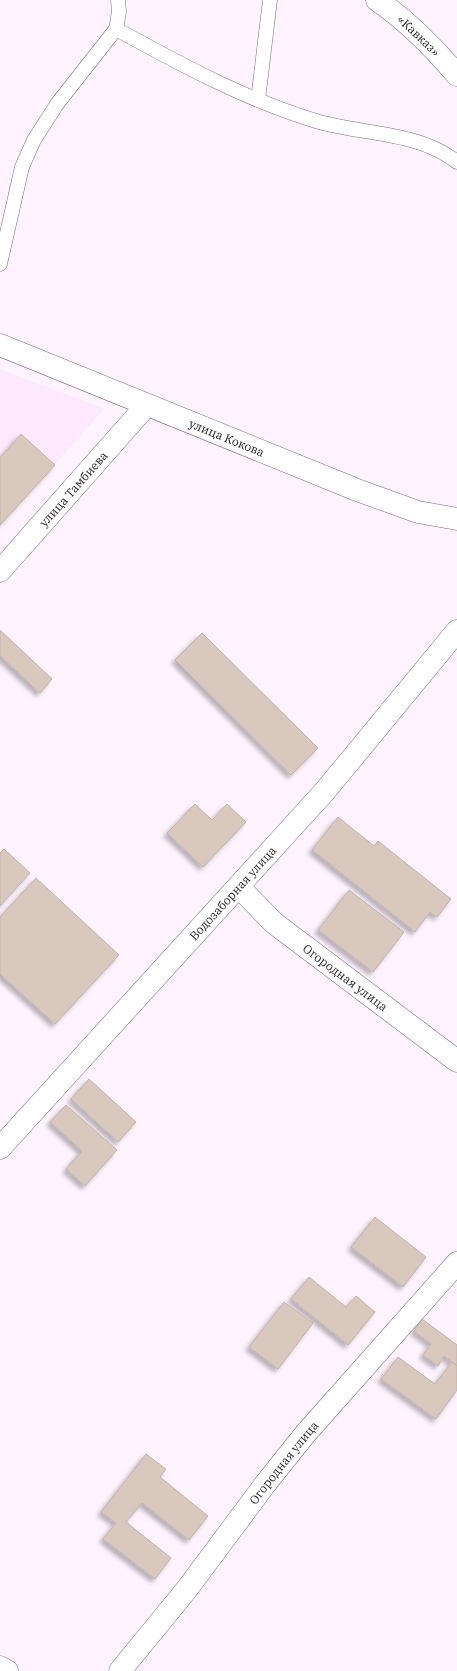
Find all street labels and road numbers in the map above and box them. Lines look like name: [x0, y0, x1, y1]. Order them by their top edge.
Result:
street label: «Кавказ»: [395, 12, 444, 59]
street label: улица Кокова: [187, 415, 267, 459]
street label: улица Тамбиева: [36, 448, 110, 529]
street label: Водозаборная улица: [186, 842, 279, 943]
street label: Огородная улица: [300, 940, 391, 1014]
street label: Огородная улица: [245, 1417, 321, 1507]

